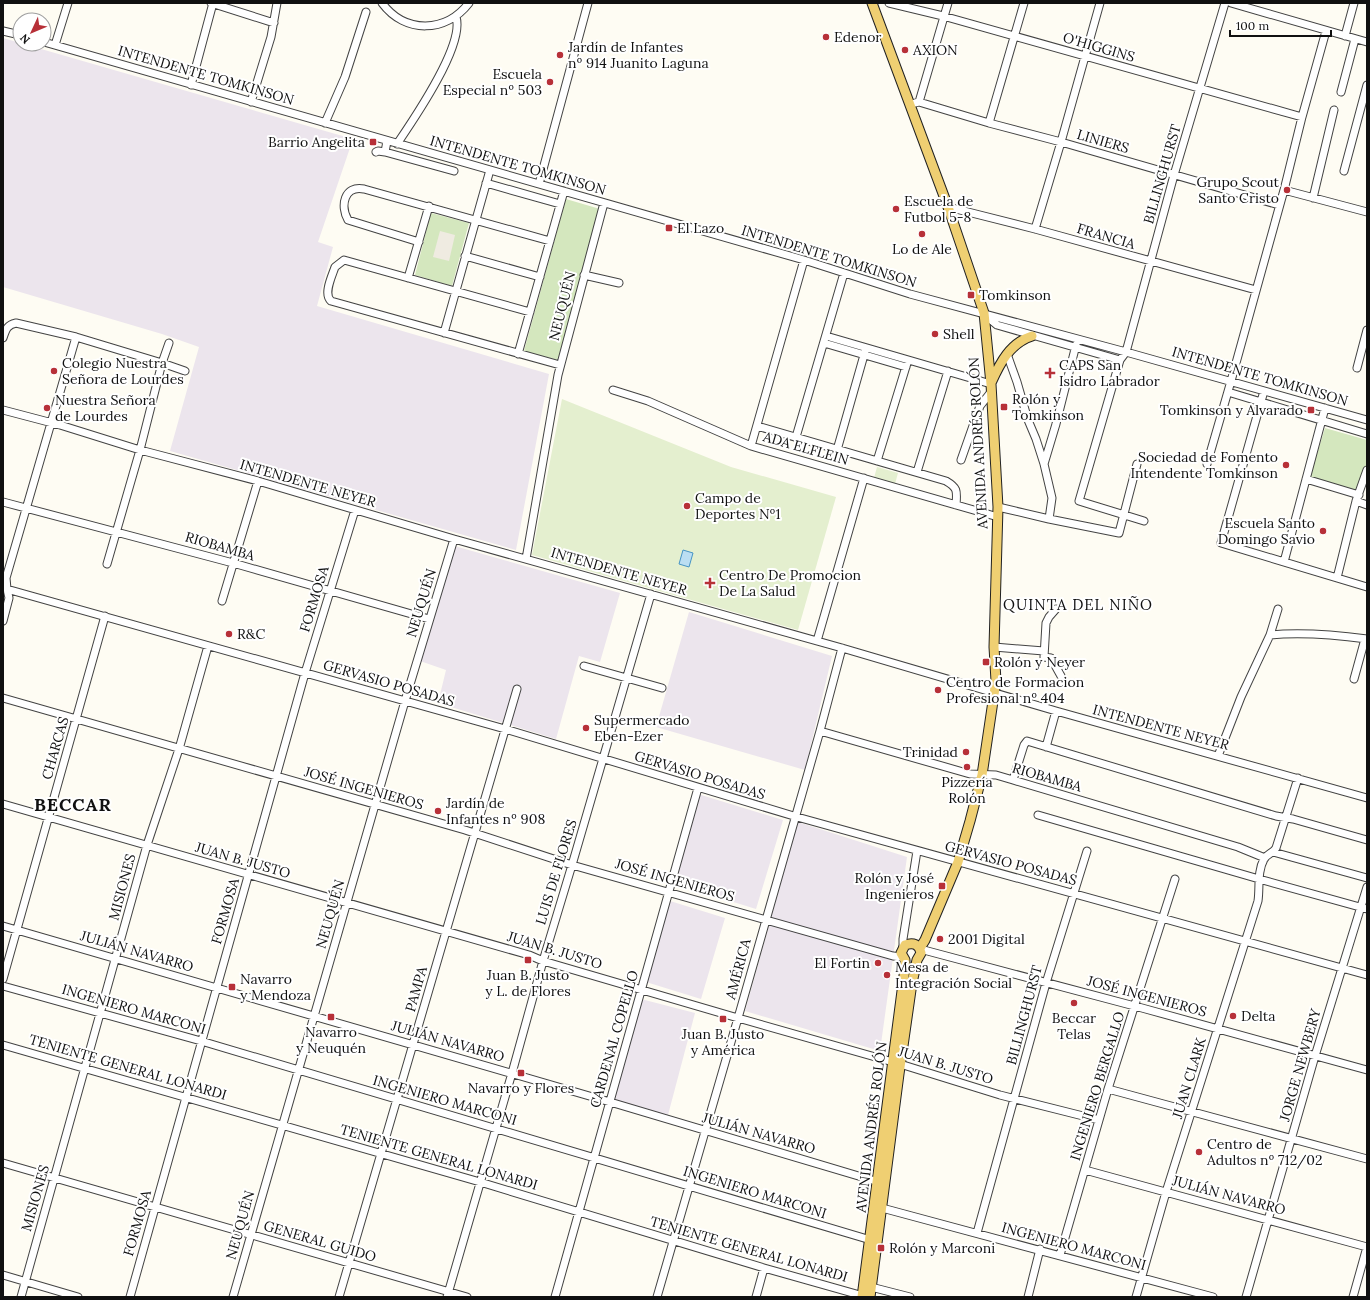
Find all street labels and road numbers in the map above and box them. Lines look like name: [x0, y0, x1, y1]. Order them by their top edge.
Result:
street label: O'HIGGINS: [1061, 28, 1137, 66]
street label: INTENDENTE TOMKINSON: [116, 41, 296, 109]
street label: BILLINGHURST: [1139, 122, 1185, 226]
street label: LINIERS: [1075, 125, 1131, 157]
street label: INTENDENTE TOMKINSON: [428, 131, 608, 199]
street label: FRANCIA: [1075, 219, 1137, 253]
street label: INTENDENTE TOMKINSON: [739, 221, 919, 291]
street label: NEUQUÉN: [545, 269, 579, 343]
street label: INTENDENTE TOMKINSON: [1170, 342, 1350, 410]
street label: AVENIDA ANDRÉS ROLÓN: [964, 356, 992, 530]
street label: ADA ELFLEIN: [760, 427, 851, 469]
street label: INTENDENTE NEYER: [238, 455, 378, 511]
street label: RIOBAMBA: [183, 528, 257, 565]
street label: INTENDENTE NEYER: [549, 543, 689, 599]
street label: FORMOSA: [295, 564, 333, 634]
street label: NEUQUÉN: [402, 566, 440, 639]
street label: GERVASIO POSADAS: [321, 656, 457, 710]
street label: INTENDENTE NEYER: [1091, 700, 1231, 754]
street label: CHARCAS: [37, 714, 73, 782]
street label: GERVASIO POSADAS: [632, 747, 768, 803]
street label: RIOBAMBA: [1010, 759, 1084, 796]
street label: JOSÉ INGENIEROS: [301, 762, 426, 814]
street label: LUIS DE FLORES: [531, 817, 581, 927]
street label: GERVASIO POSADAS: [943, 837, 1079, 889]
street label: JUAN B. JUSTO: [192, 838, 293, 882]
street label: MISIONES: [104, 852, 140, 922]
street label: JOSÉ INGENIEROS: [612, 854, 737, 906]
street label: FORMOSA: [207, 876, 243, 946]
street label: NEUQUÉN: [312, 877, 348, 951]
street label: JULIÁN NAVARRO: [78, 926, 195, 976]
street label: JUAN B. JUSTO: [504, 927, 605, 973]
street label: AMÉRICA: [721, 936, 755, 1002]
street label: BILLINGHURST: [1002, 963, 1046, 1067]
street label: PAMPA: [401, 964, 431, 1014]
street label: CARDENAL COPELLO: [586, 968, 642, 1110]
street label: JOSÉ INGENIEROS: [1084, 971, 1209, 1021]
street label: INGENIERO MARCONI: [60, 980, 208, 1038]
street label: JORGE NEWBERY: [1275, 1006, 1325, 1124]
street label: INGENIERO BERGALLO: [1066, 1009, 1128, 1163]
street label: JULIÁN NAVARRO: [389, 1016, 506, 1066]
street label: TENIENTE GENERAL LONARDI: [27, 1030, 229, 1104]
street label: JUAN CLARK: [1168, 1035, 1210, 1122]
street label: AVENIDA ANDRÉS ROLÓN: [851, 1040, 890, 1215]
street label: JUAN B. JUSTO: [895, 1042, 996, 1088]
street label: INGENIERO MARCONI: [371, 1071, 519, 1129]
street label: JULIÁN NAVARRO: [700, 1108, 817, 1158]
street label: TENIENTE GENERAL LONARDI: [338, 1120, 540, 1194]
street label: INGENIERO MARCONI: [681, 1162, 829, 1222]
street label: MISIONES: [17, 1163, 53, 1233]
street label: JULIÁN NAVARRO: [1169, 1171, 1288, 1219]
street label: FORMOSA: [119, 1188, 155, 1258]
street label: NEUQUÉN: [222, 1188, 258, 1262]
street label: TENIENTE GENERAL LONARDI: [648, 1212, 850, 1286]
street label: GENERAL GUIDO: [262, 1216, 378, 1266]
street label: INGENIERO MARCONI: [1000, 1218, 1148, 1274]

